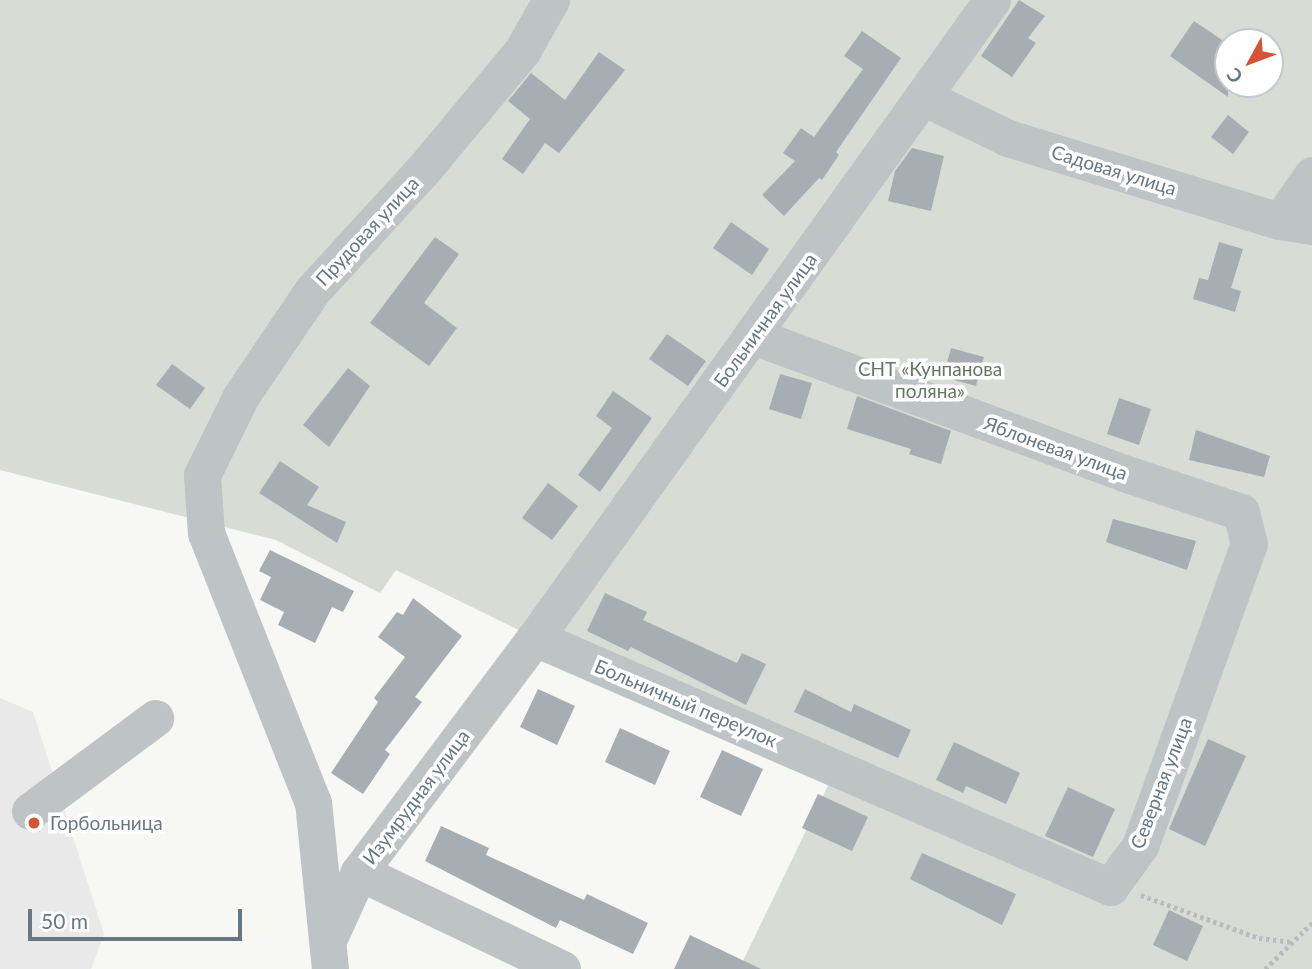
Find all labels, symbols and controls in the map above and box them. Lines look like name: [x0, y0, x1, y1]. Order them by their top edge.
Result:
north arrow: [1214, 28, 1284, 98]
text: С: [1221, 64, 1247, 88]
street label: Садовая улица: [1049, 140, 1179, 200]
street label: Прудовая улица: [311, 172, 423, 290]
street label: Больничная улица: [709, 249, 821, 391]
park label: СНТ «Кунпанова поляна»: [858, 358, 1002, 402]
street label: Яблоневая улица: [981, 411, 1131, 485]
street label: Больничный переулок: [591, 654, 781, 752]
street label: Северная улица: [1125, 714, 1197, 852]
street label: Изумрудная улица: [358, 725, 474, 869]
place label: Горбольница: [50, 812, 163, 834]
marker: Горбольница: [24, 813, 44, 833]
scale bar: [32, 895, 245, 939]
text: 50 m: [41, 908, 88, 933]

